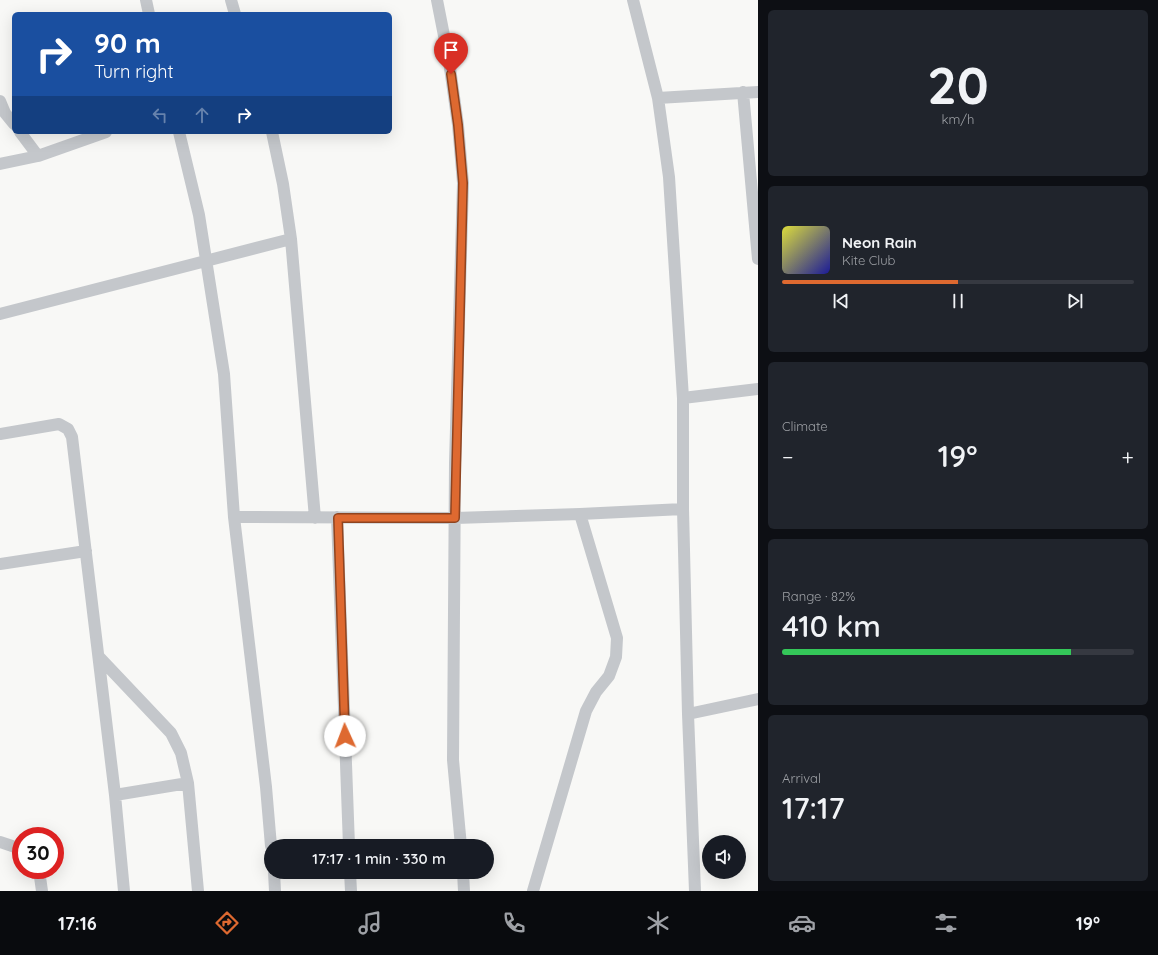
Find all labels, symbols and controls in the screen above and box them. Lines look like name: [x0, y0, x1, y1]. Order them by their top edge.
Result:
text: 90 m: [94, 25, 161, 60]
icon: right: [28, 28, 80, 80]
pin: [434, 33, 468, 74]
icon: arrive: [440, 39, 462, 61]
text: 20: [927, 52, 989, 117]
text: Turn right: [94, 60, 174, 83]
icon: left: [149, 104, 171, 126]
icon: ahead: [191, 104, 213, 126]
icon: right: [233, 104, 255, 126]
text: km/h: [942, 111, 974, 127]
text: Neon Rain: [842, 233, 917, 252]
text: Kite Club: [842, 252, 895, 268]
icon: previous: [830, 290, 852, 312]
icon: pause: [947, 290, 969, 312]
icon: next: [1064, 290, 1086, 312]
text: Climate: [782, 418, 828, 434]
text: 19°: [938, 437, 977, 475]
text: −: [782, 443, 793, 471]
text: +: [1122, 443, 1134, 471]
text: Range · 82%: [782, 588, 855, 604]
text: 410 km: [782, 607, 881, 645]
position arrow: [324, 715, 366, 757]
text: Arrival: [782, 770, 821, 786]
text: 17:17: [782, 789, 845, 827]
speed limit sign: 30: [12, 827, 64, 879]
map controls: [702, 835, 746, 879]
button: sound: [702, 835, 746, 879]
text: 17:17 · 1 min · 330 m: [312, 849, 446, 868]
icon: directions: [213, 909, 241, 937]
icon: music: [356, 909, 384, 937]
icon: phone: [500, 909, 528, 937]
icon: climate: [644, 909, 672, 937]
icon: car: [788, 909, 816, 937]
icon: filters: [932, 909, 960, 937]
text: 17:16: [58, 912, 97, 935]
text: 19°: [1076, 912, 1100, 935]

